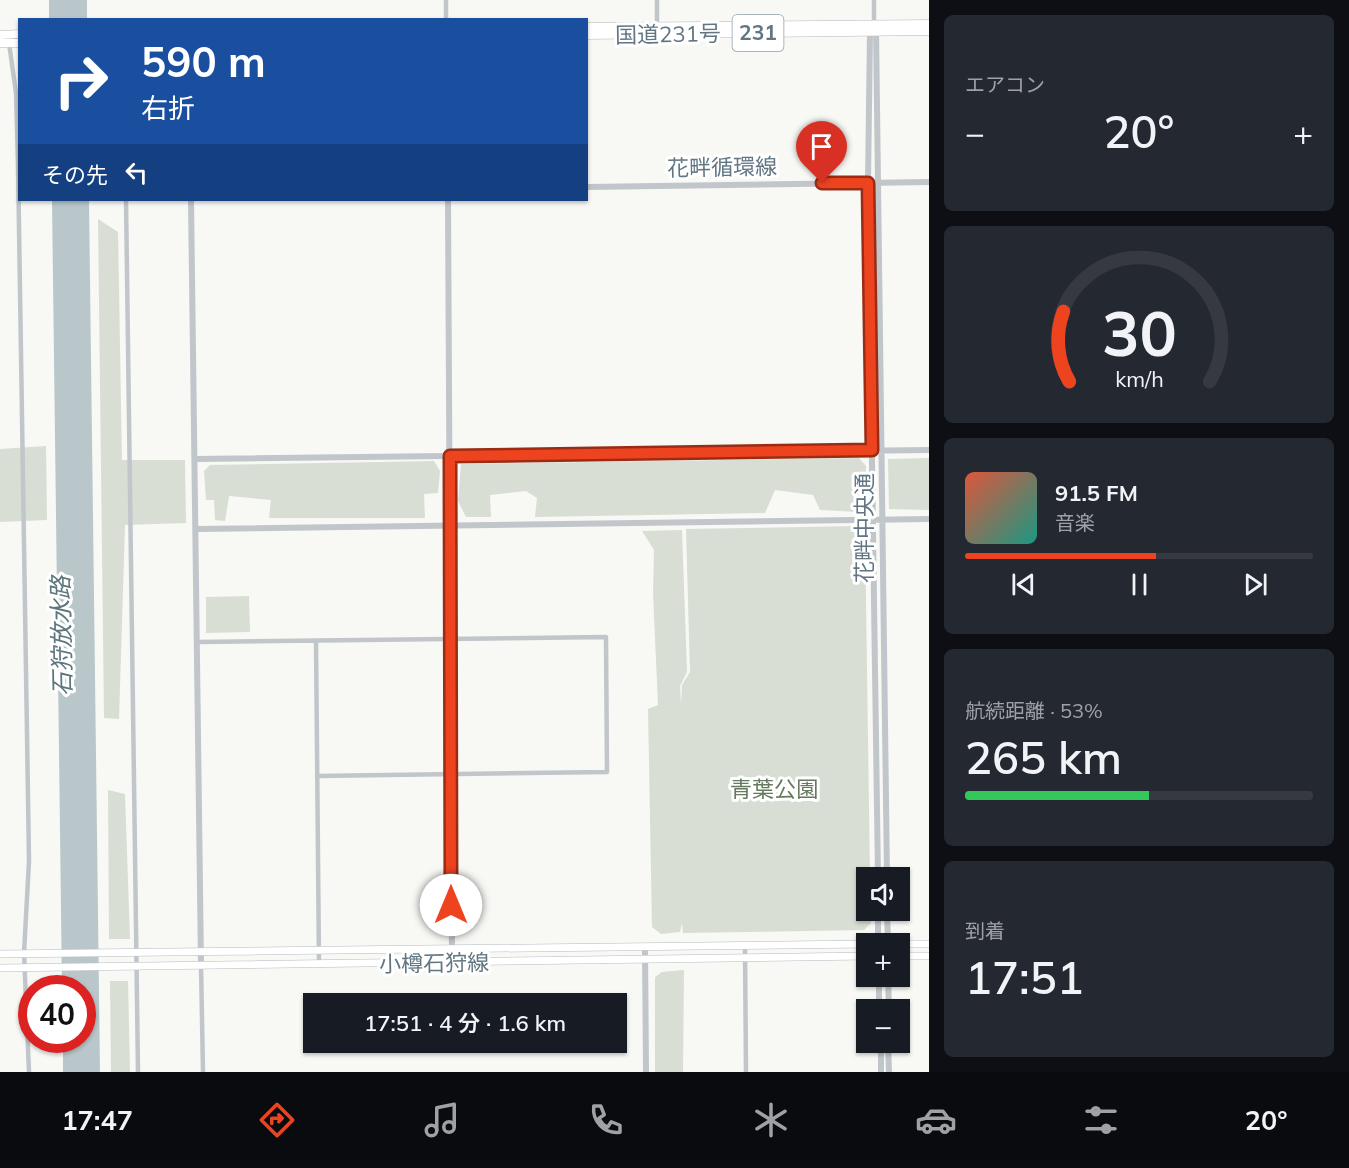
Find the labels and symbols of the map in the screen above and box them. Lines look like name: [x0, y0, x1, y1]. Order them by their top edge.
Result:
road number: 231: [732, 15, 783, 51]
street label: 国道231号: [615, 19, 721, 49]
pin: [796, 121, 847, 183]
street label: 花畔循環線: [667, 152, 777, 182]
street label: 花畔中央通: [850, 473, 878, 583]
water label: 石狩放水路: [45, 574, 77, 696]
park label: 青葉公園: [730, 775, 818, 803]
position arrow: [419, 873, 483, 937]
street label: 小樽石狩線: [379, 948, 489, 978]
speed limit sign: 40: [18, 975, 96, 1053]

